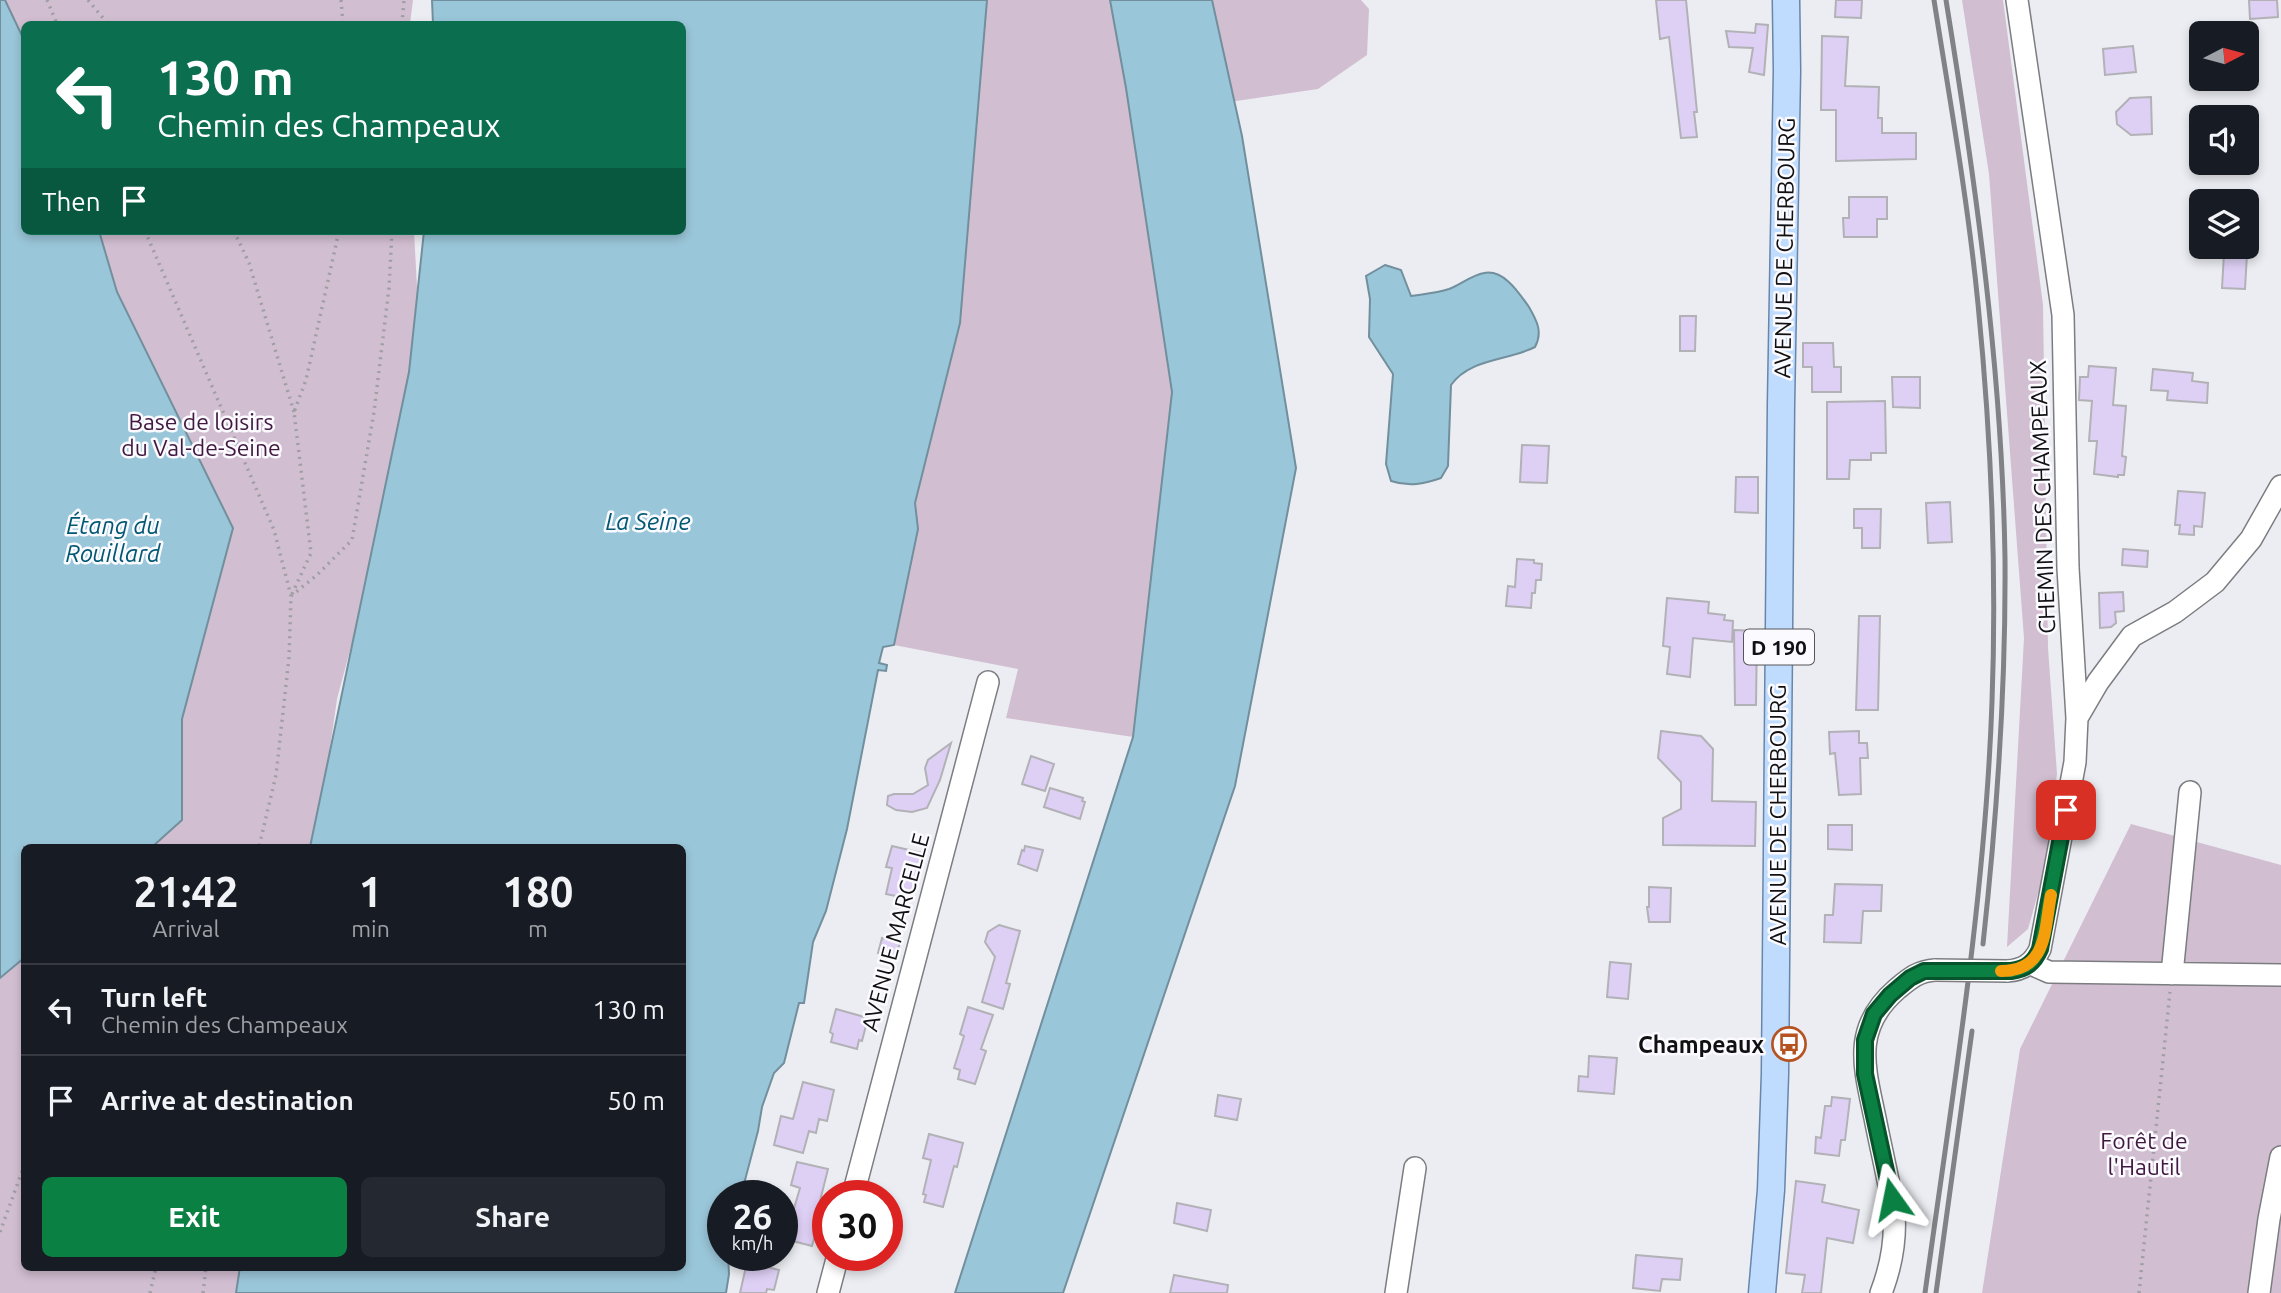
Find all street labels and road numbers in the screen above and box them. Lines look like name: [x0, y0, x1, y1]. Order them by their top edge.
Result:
street label: AVENUE DE CHERBOURG: [1769, 117, 1799, 379]
street label: CHEMIN DES CHAMPEAUX: [2025, 360, 2059, 634]
road number: D 190: [1744, 630, 1814, 664]
street label: AVENUE DE CHERBOURG: [1765, 685, 1790, 945]
street label: AVENUE MARCELLE: [857, 830, 933, 1034]

